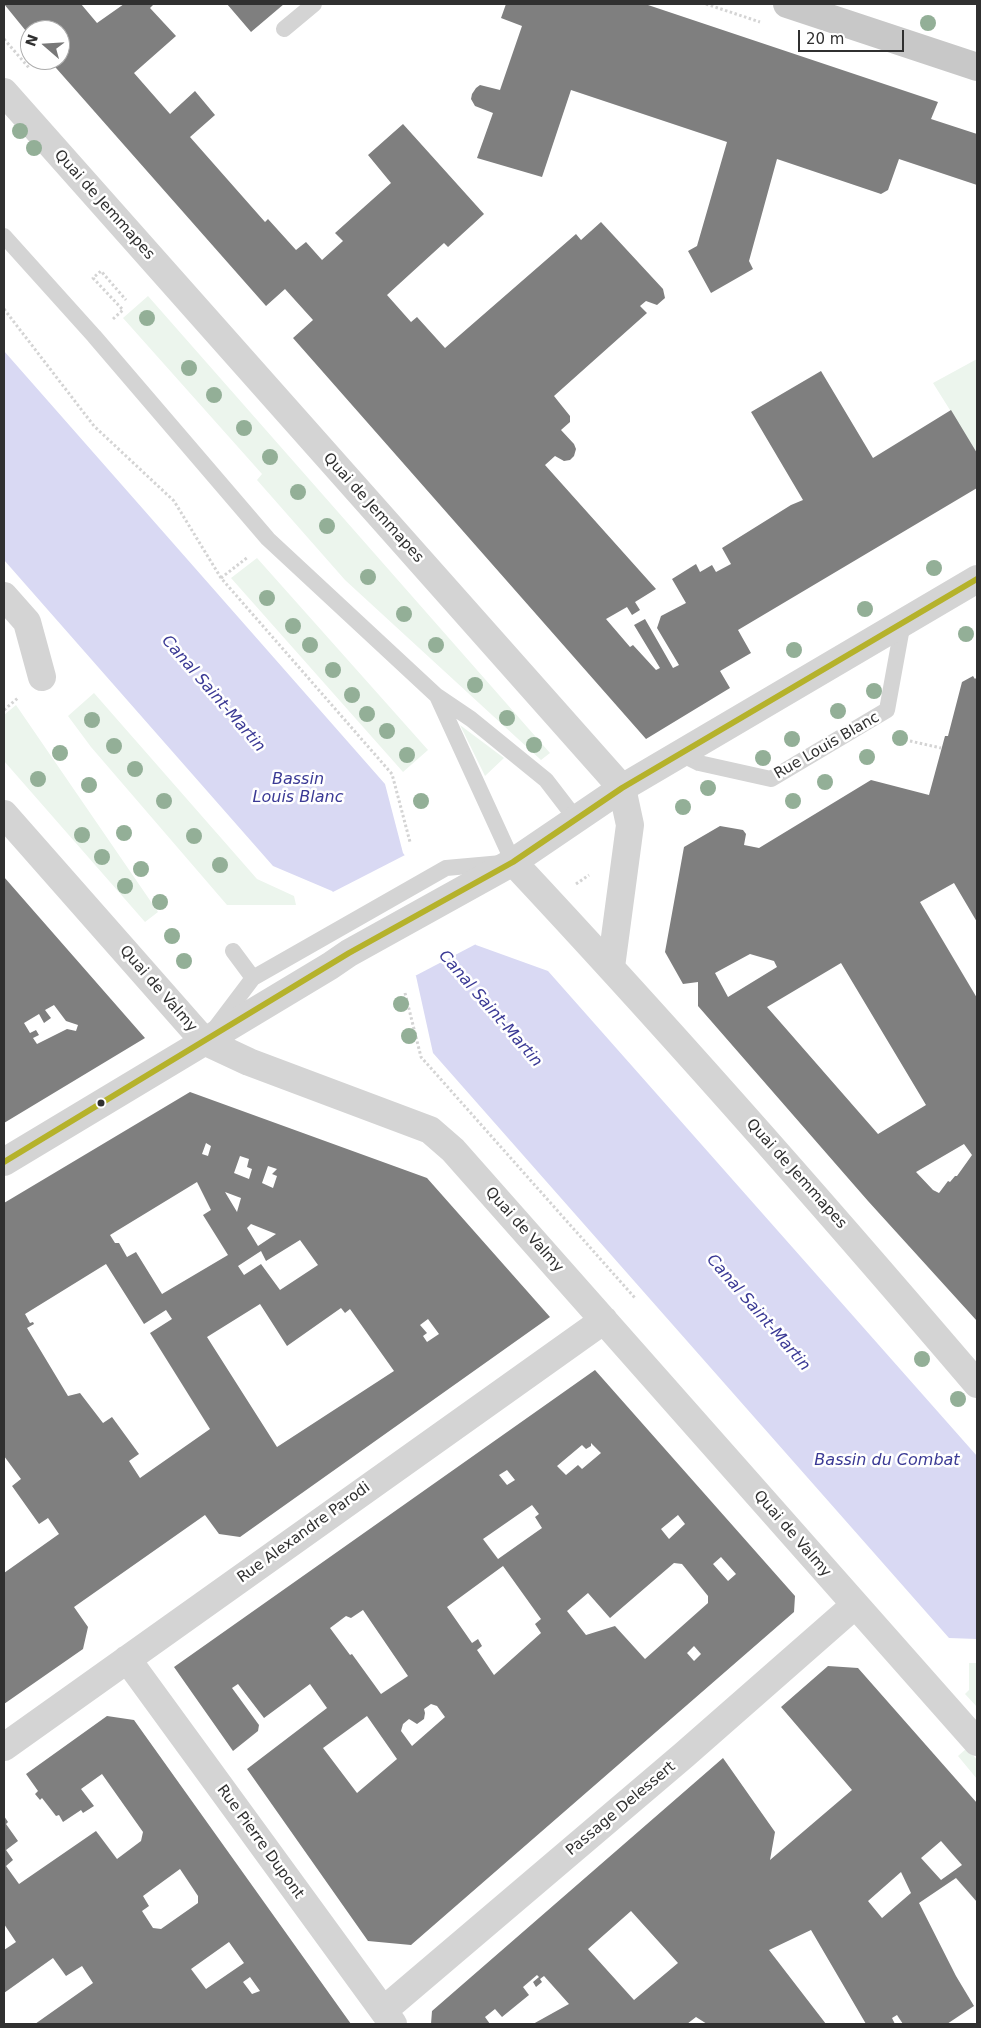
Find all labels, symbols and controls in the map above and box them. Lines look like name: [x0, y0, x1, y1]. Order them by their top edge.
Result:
north arrow: [20, 20, 70, 70]
scale bar: [801, 20, 907, 52]
text: 20 m: [806, 30, 844, 48]
text: N: [22, 32, 41, 49]
street label: Quai de Jemmapes: [50, 146, 158, 264]
street label: Quai de Jemmapes: [319, 449, 427, 567]
water label: Canal Saint-Martin: [157, 632, 269, 756]
street label: Rue Louis Blanc: [771, 709, 883, 783]
water label: Bassin Louis Blanc: [253, 770, 343, 808]
street label: Quai de Valmy: [115, 942, 201, 1036]
water label: Canal Saint-Martin: [434, 947, 546, 1071]
unlabelled marker: [96, 1098, 106, 1108]
street label: Quai de Jemmapes: [742, 1115, 850, 1233]
street label: Quai de Valmy: [481, 1184, 567, 1276]
water label: Canal Saint-Martin: [702, 1251, 814, 1375]
water label: Bassin du Combat: [814, 1451, 960, 1471]
street label: Rue Alexandre Parodi: [234, 1479, 374, 1587]
street label: Quai de Valmy: [749, 1487, 835, 1581]
street label: Passage Delessert: [563, 1758, 679, 1860]
street label: Rue Pierre Dupont: [213, 1782, 307, 1902]

